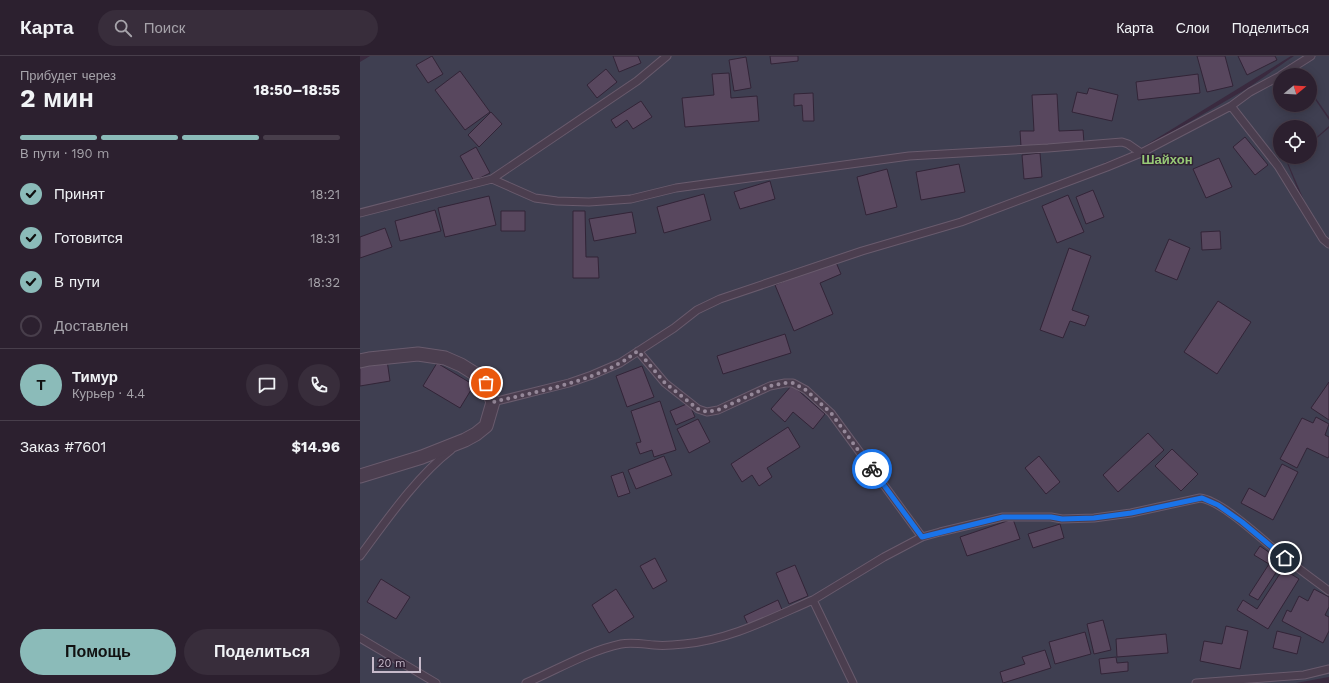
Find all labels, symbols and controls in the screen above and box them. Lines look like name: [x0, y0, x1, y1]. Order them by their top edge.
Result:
search box: [98, 10, 378, 46]
text: Карта: [20, 16, 74, 39]
icon: search: [112, 17, 134, 39]
text: Поиск: [144, 19, 185, 37]
text: Карта: [1116, 20, 1154, 36]
text: Слои: [1176, 20, 1210, 36]
text: Поделиться: [1232, 20, 1309, 36]
text: Прибудет через: [20, 68, 116, 83]
north arrow: [1273, 68, 1317, 112]
map controls: [1273, 68, 1317, 164]
text: 18:50–18:55: [254, 81, 340, 99]
text: 2 мин: [20, 83, 94, 113]
button: locate: [1273, 120, 1317, 164]
text: В пути · 190 m: [20, 146, 109, 161]
district label: Шайхон: [1142, 152, 1192, 167]
icon: check: [20, 183, 42, 205]
text: Принят: [54, 185, 105, 203]
text: 18:21: [310, 187, 340, 202]
icon: check: [20, 227, 42, 249]
text: Готовится: [54, 229, 123, 247]
text: 18:31: [310, 231, 340, 246]
icon: check: [20, 271, 42, 293]
text: В пути: [54, 273, 100, 291]
text: 18:32: [308, 275, 340, 290]
text: Доставлен: [54, 317, 128, 335]
button: chat: [246, 364, 288, 406]
button: phone: [298, 364, 340, 406]
pin: [469, 366, 503, 400]
text: Тимур: [72, 368, 118, 386]
icon: bag: [475, 372, 497, 394]
text: Т: [36, 376, 46, 394]
text: Курьер · 4.4: [72, 386, 145, 401]
text: Заказ #7601: [20, 438, 106, 456]
text: $14.96: [291, 438, 340, 456]
courier: [852, 449, 892, 489]
icon: bike: [861, 458, 883, 480]
pin: [1268, 541, 1302, 575]
icon: home: [1274, 547, 1296, 569]
button: Помощь: [20, 629, 176, 675]
button: Поделиться: [184, 629, 340, 675]
scale bar: [372, 655, 421, 674]
text: 20 m: [378, 657, 406, 670]

